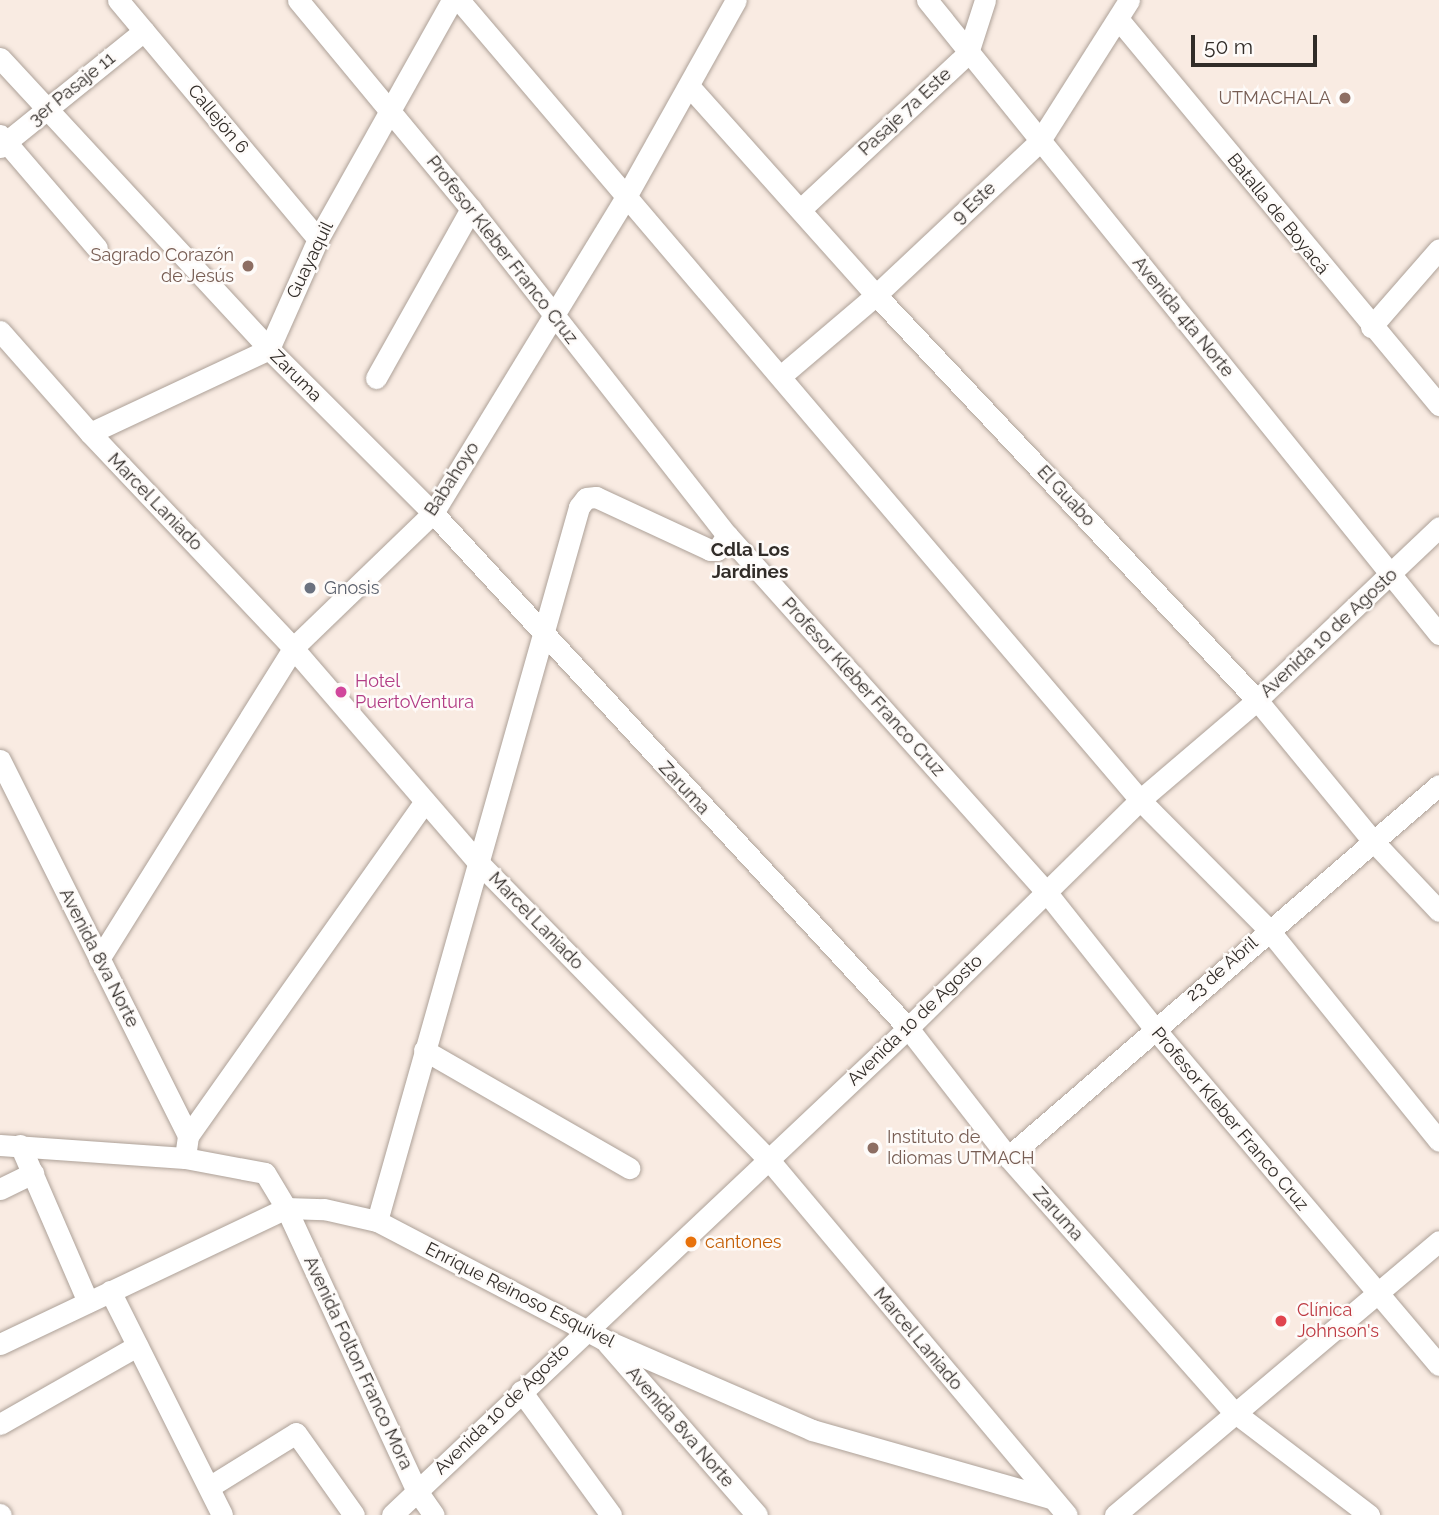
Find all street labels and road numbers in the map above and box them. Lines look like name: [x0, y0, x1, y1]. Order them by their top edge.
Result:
street label: 3er Pasaje 11: [24, 48, 120, 130]
street label: Pasaje 7a Este: [854, 64, 956, 160]
street label: Callejón 6: [183, 80, 253, 158]
street label: Batalla de Boyacá: [1223, 149, 1333, 279]
street label: Profesor Kleber Franco Cruz: [422, 151, 582, 349]
street label: 9 Este: [948, 178, 1000, 228]
street label: Guayaquil: [282, 218, 338, 302]
street label: Avenida 4ta Norte: [1128, 252, 1238, 382]
street label: Zaruma: [266, 346, 326, 406]
street label: Babahoyo: [420, 438, 484, 520]
street label: Marcel Laniado: [103, 449, 207, 555]
street label: El Guabo: [1032, 461, 1100, 531]
street label: Avenida 10 de Agosto: [1256, 564, 1402, 702]
street label: Profesor Kleber Franco Cruz: [777, 593, 949, 781]
street label: Zaruma: [654, 757, 714, 819]
street label: Marcel Laniado: [484, 868, 588, 974]
street label: Avenida 8va Norte: [55, 885, 143, 1031]
street label: 23 de Abril: [1182, 932, 1262, 1006]
street label: Avenida 10 de Agosto: [843, 950, 987, 1090]
street label: Profesor Kleber Franco Cruz: [1147, 1023, 1313, 1215]
street label: Zaruma: [1028, 1183, 1088, 1245]
street label: Enrique Reinoso Esquivel: [422, 1238, 618, 1352]
street label: Avenida Folton Franco Mora: [299, 1253, 417, 1473]
street label: Marcel Laniado: [869, 1283, 967, 1395]
street label: Avenida 10 de Agosto: [430, 1339, 574, 1479]
street label: Avenida 8va Norte: [622, 1362, 738, 1492]

